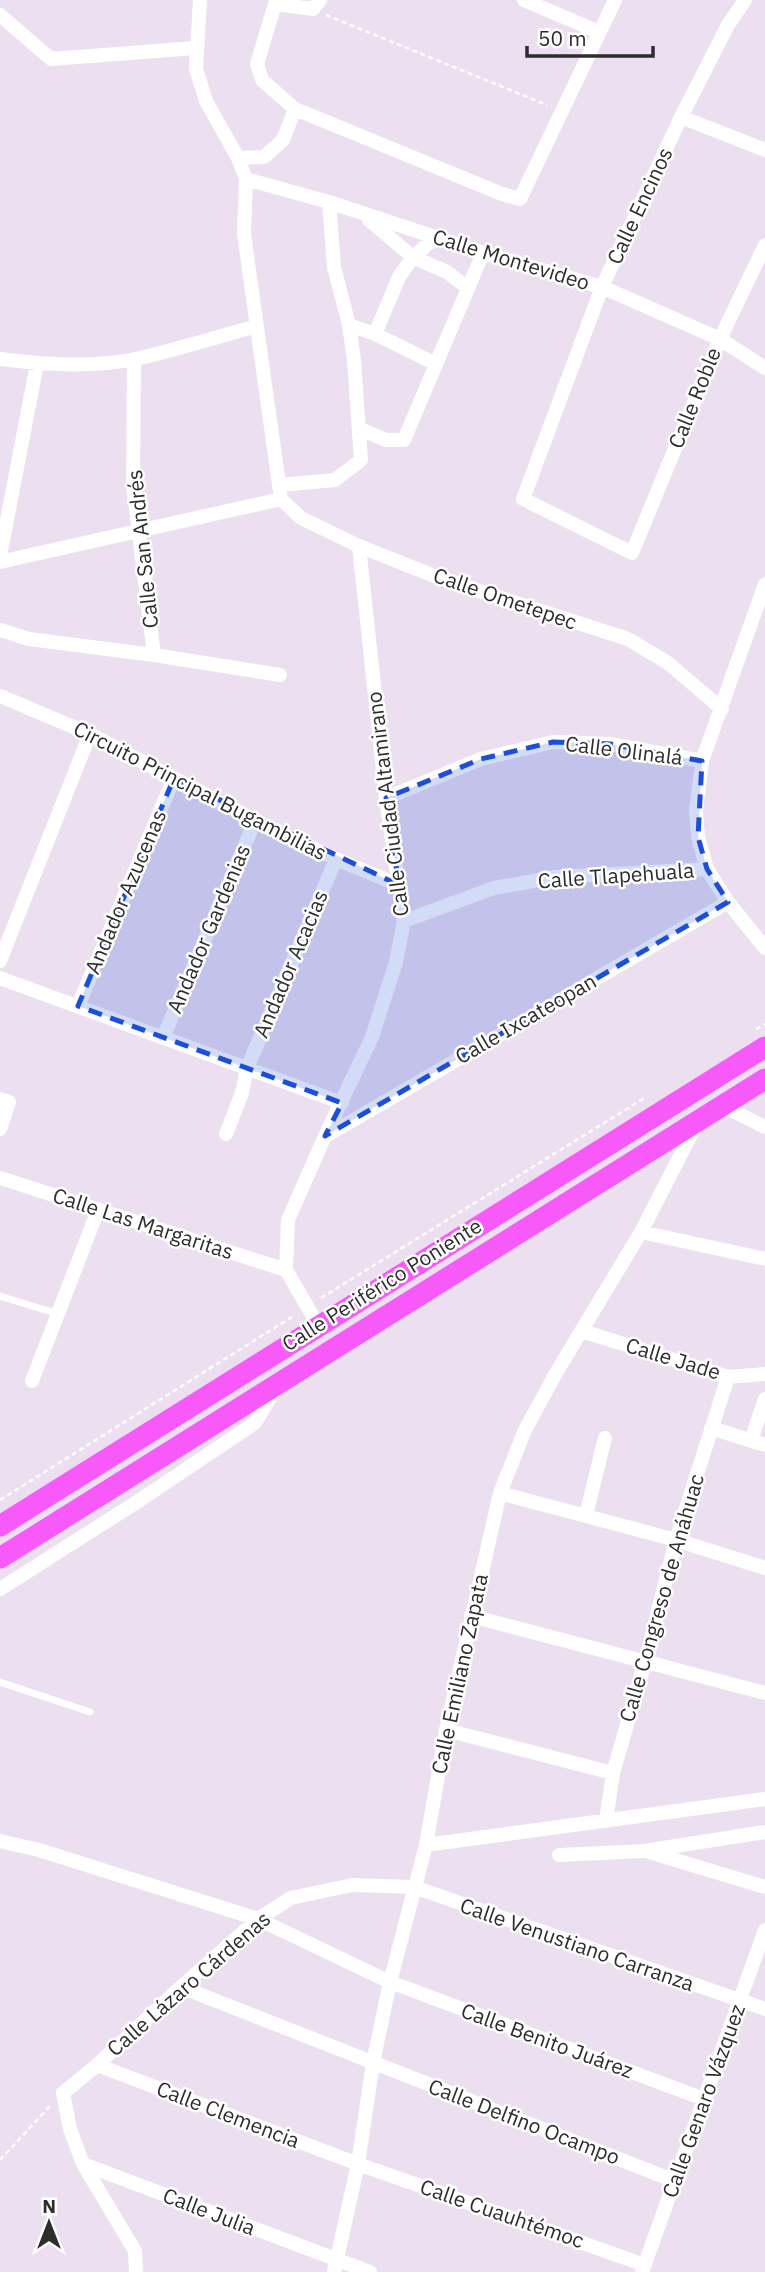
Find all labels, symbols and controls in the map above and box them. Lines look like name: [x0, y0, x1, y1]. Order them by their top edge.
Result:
scale bar: [527, 14, 653, 58]
text: 50 m: [538, 24, 587, 52]
street label: Calle Encinos: [600, 143, 678, 269]
street label: Calle Montevideo: [429, 222, 593, 296]
street label: Calle Roble: [661, 343, 727, 452]
street label: Calle San Andrés: [120, 468, 164, 630]
street label: Calle Ometepec: [430, 560, 581, 636]
street label: Calle Ciudad Altamirano: [359, 690, 415, 918]
street label: Circuito Principal Bugambilias: [69, 714, 332, 866]
street label: Calle Olinalá: [564, 729, 684, 771]
street label: Andador Azucenas: [78, 805, 172, 978]
street label: Andador Gardenias: [160, 840, 256, 1017]
street label: Calle Tlapehuala: [537, 856, 695, 894]
street label: Andador Acacias: [246, 885, 334, 1042]
street label: Calle Ixcateopan: [450, 966, 601, 1070]
street label: Calle Las Margaritas: [49, 1181, 237, 1265]
street label: Calle Periférico Poniente: [276, 1211, 487, 1357]
street label: Calle Jade: [622, 1330, 724, 1386]
street label: Calle Congreso de Anáhuac: [612, 1470, 710, 1725]
street label: Calle Emiliano Zapata: [424, 1571, 494, 1777]
street label: Calle Venustiano Carranza: [457, 1891, 698, 1997]
street label: Calle Lázaro Cárdenas: [101, 1904, 276, 2062]
street label: Calle Benito Juárez: [457, 1996, 637, 2084]
street label: Calle Genaro Vázquez: [655, 2000, 751, 2201]
street label: Calle Delfino Ocampo: [425, 2072, 624, 2170]
street label: Calle Clemencia: [153, 2074, 304, 2154]
street label: Calle Cuauhtémoc: [417, 2172, 588, 2254]
street label: Calle Julia: [159, 2181, 260, 2241]
north arrow: [14, 2188, 84, 2258]
text: N: [42, 2194, 56, 2218]

